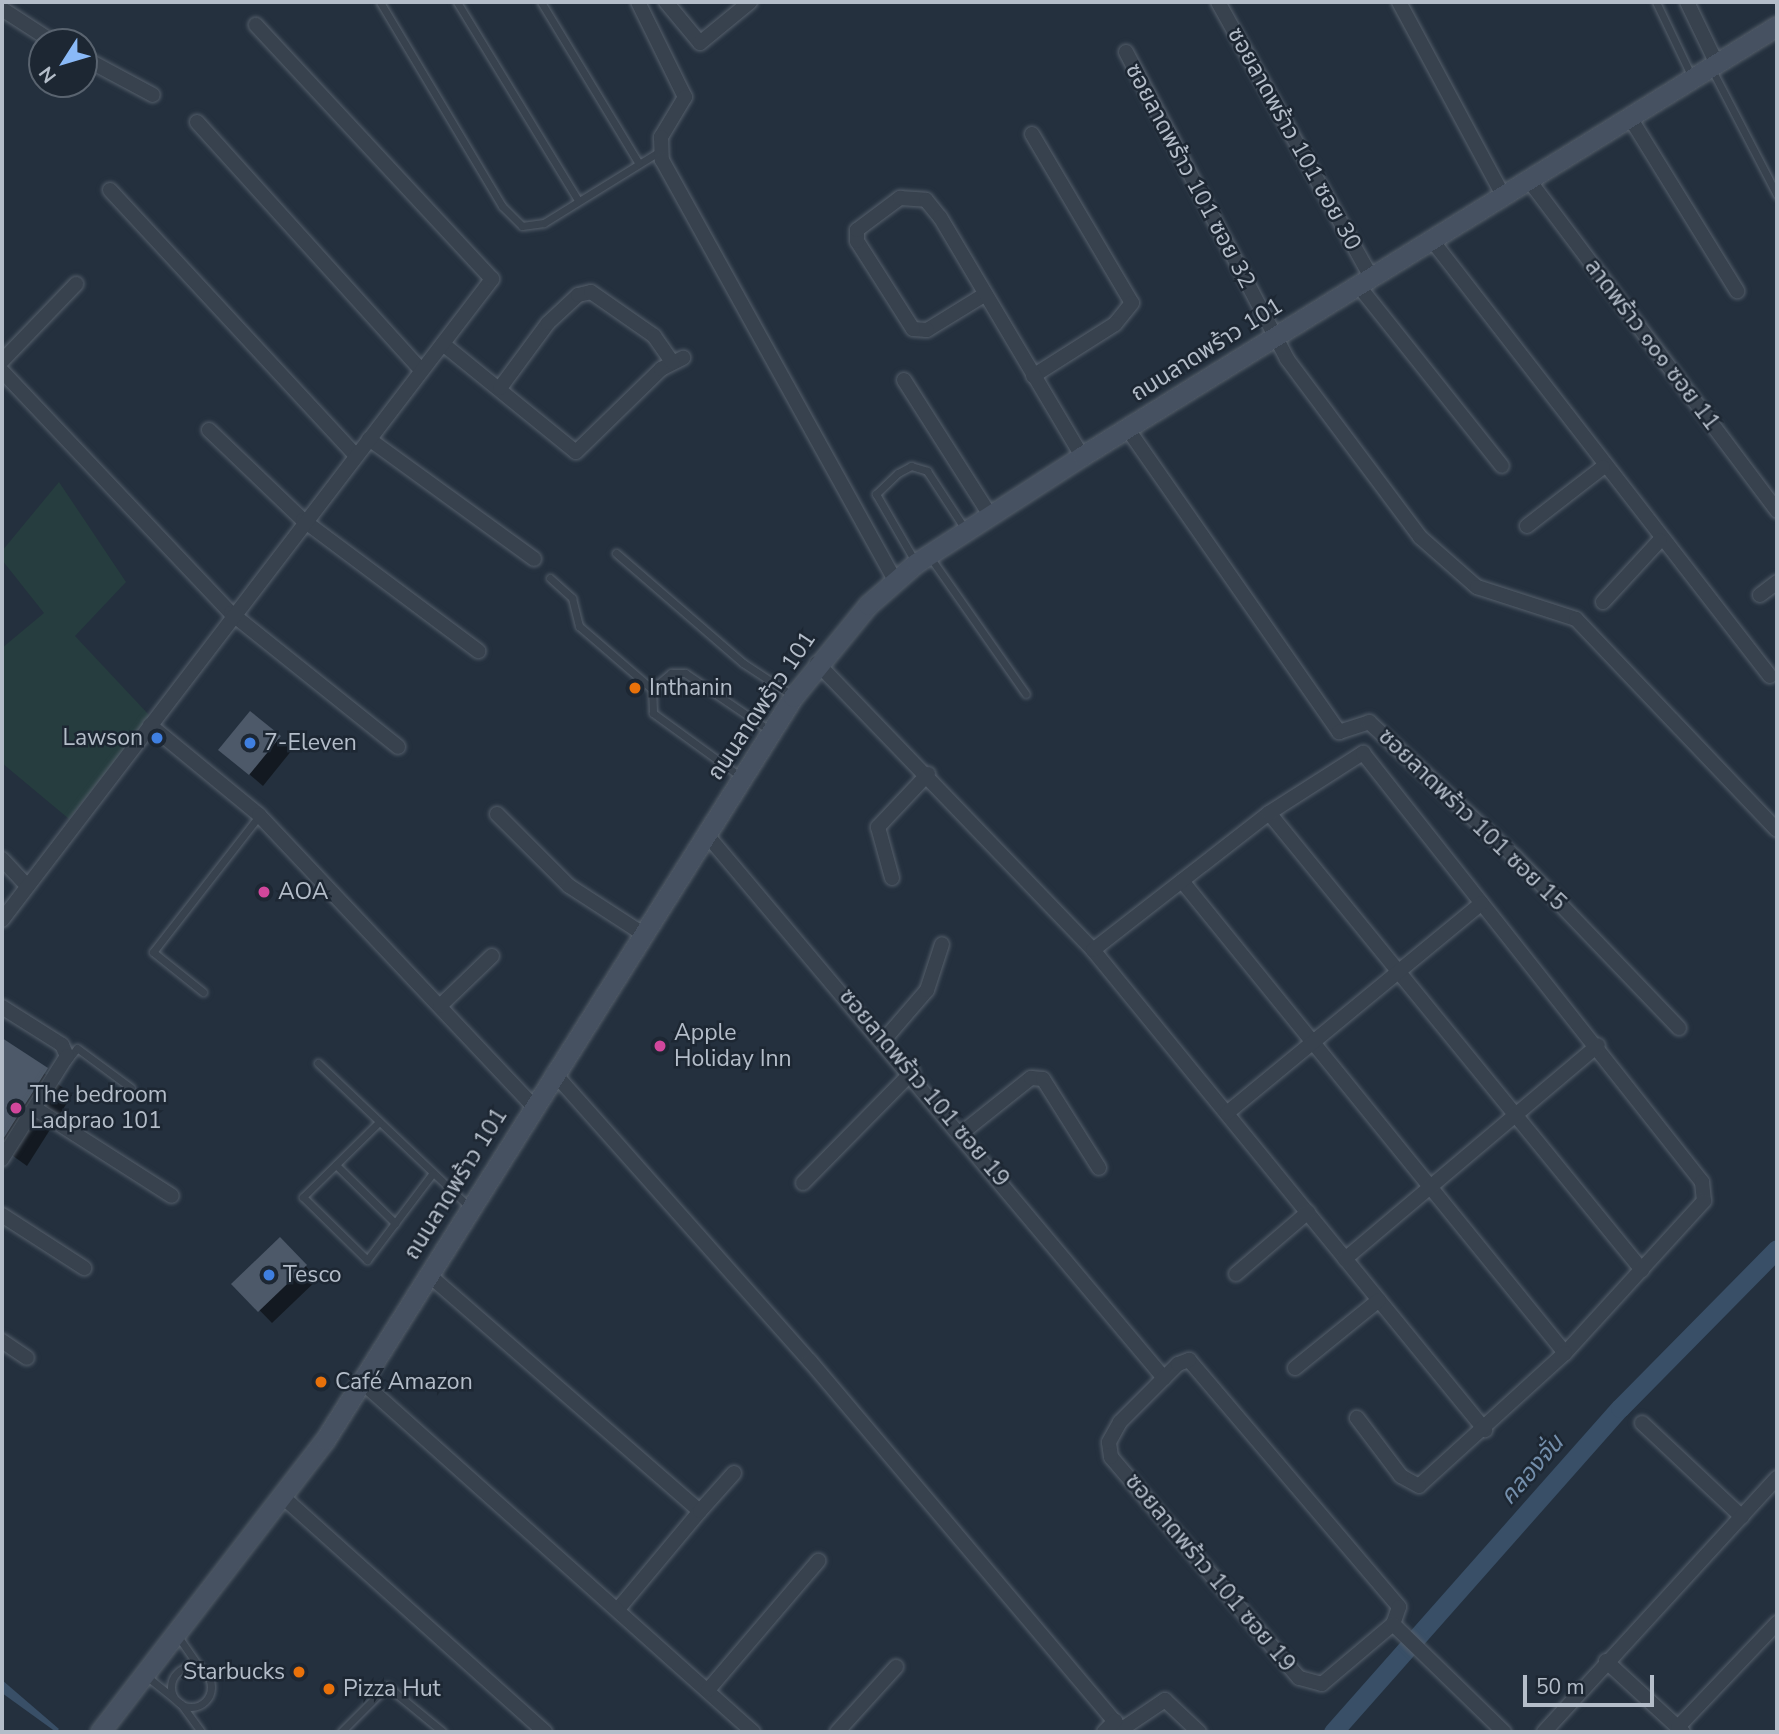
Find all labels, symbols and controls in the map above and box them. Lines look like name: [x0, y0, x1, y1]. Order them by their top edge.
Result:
street label: ซอยลาดพร้าว 101 ซอย 30: [1221, 23, 1367, 255]
north arrow: [28, 28, 98, 98]
street label: ซอยลาดพร้าว 101 ซอย 32: [1119, 59, 1261, 293]
text: N: [33, 61, 62, 88]
street label: ลาดพร้าว ๑๐๑ ซอย 11: [1578, 254, 1726, 436]
street label: ถนนลาดพร้าว 101: [1126, 292, 1288, 408]
street label: ถนนลาดพร้าว 101: [702, 626, 822, 786]
place label: Inthanin: [649, 674, 733, 702]
marker: Inthanin: [627, 680, 643, 696]
street label: ซอยลาดพร้าว 101 ซอย 15: [1372, 723, 1572, 917]
place label: Lawson: [62, 724, 143, 752]
place label: 7-Eleven: [264, 729, 357, 757]
marker: Lawson: [149, 730, 165, 746]
marker: 7-Eleven: [242, 735, 258, 751]
place label: AOA: [278, 878, 329, 906]
marker: AOA: [256, 884, 272, 900]
street label: ซอยลาดพร้าว 101 ซอย 19: [833, 983, 1015, 1193]
place label: Apple Holiday Inn: [674, 1019, 792, 1073]
marker: Apple Holiday Inn: [652, 1038, 668, 1054]
place label: The bedroom Ladprao 101: [30, 1081, 167, 1135]
marker: The bedroom Ladprao 101: [8, 1100, 24, 1116]
street label: ถนนลาดพร้าว 101: [398, 1103, 514, 1265]
place label: Tesco: [283, 1261, 342, 1289]
marker: Tesco: [261, 1267, 277, 1283]
place label: Café Amazon: [335, 1368, 473, 1396]
marker: Café Amazon: [313, 1374, 329, 1390]
water label: คลองจั่น: [1494, 1429, 1570, 1511]
street label: ซอยลาดพร้าว 101 ซอย 19: [1119, 1468, 1301, 1678]
place label: Starbucks: [183, 1658, 285, 1686]
scale bar: [1527, 1660, 1658, 1704]
marker: Starbucks: [291, 1664, 307, 1680]
text: 50 m: [1536, 1673, 1585, 1701]
place label: Pizza Hut: [343, 1675, 441, 1703]
marker: Pizza Hut: [321, 1681, 337, 1697]

